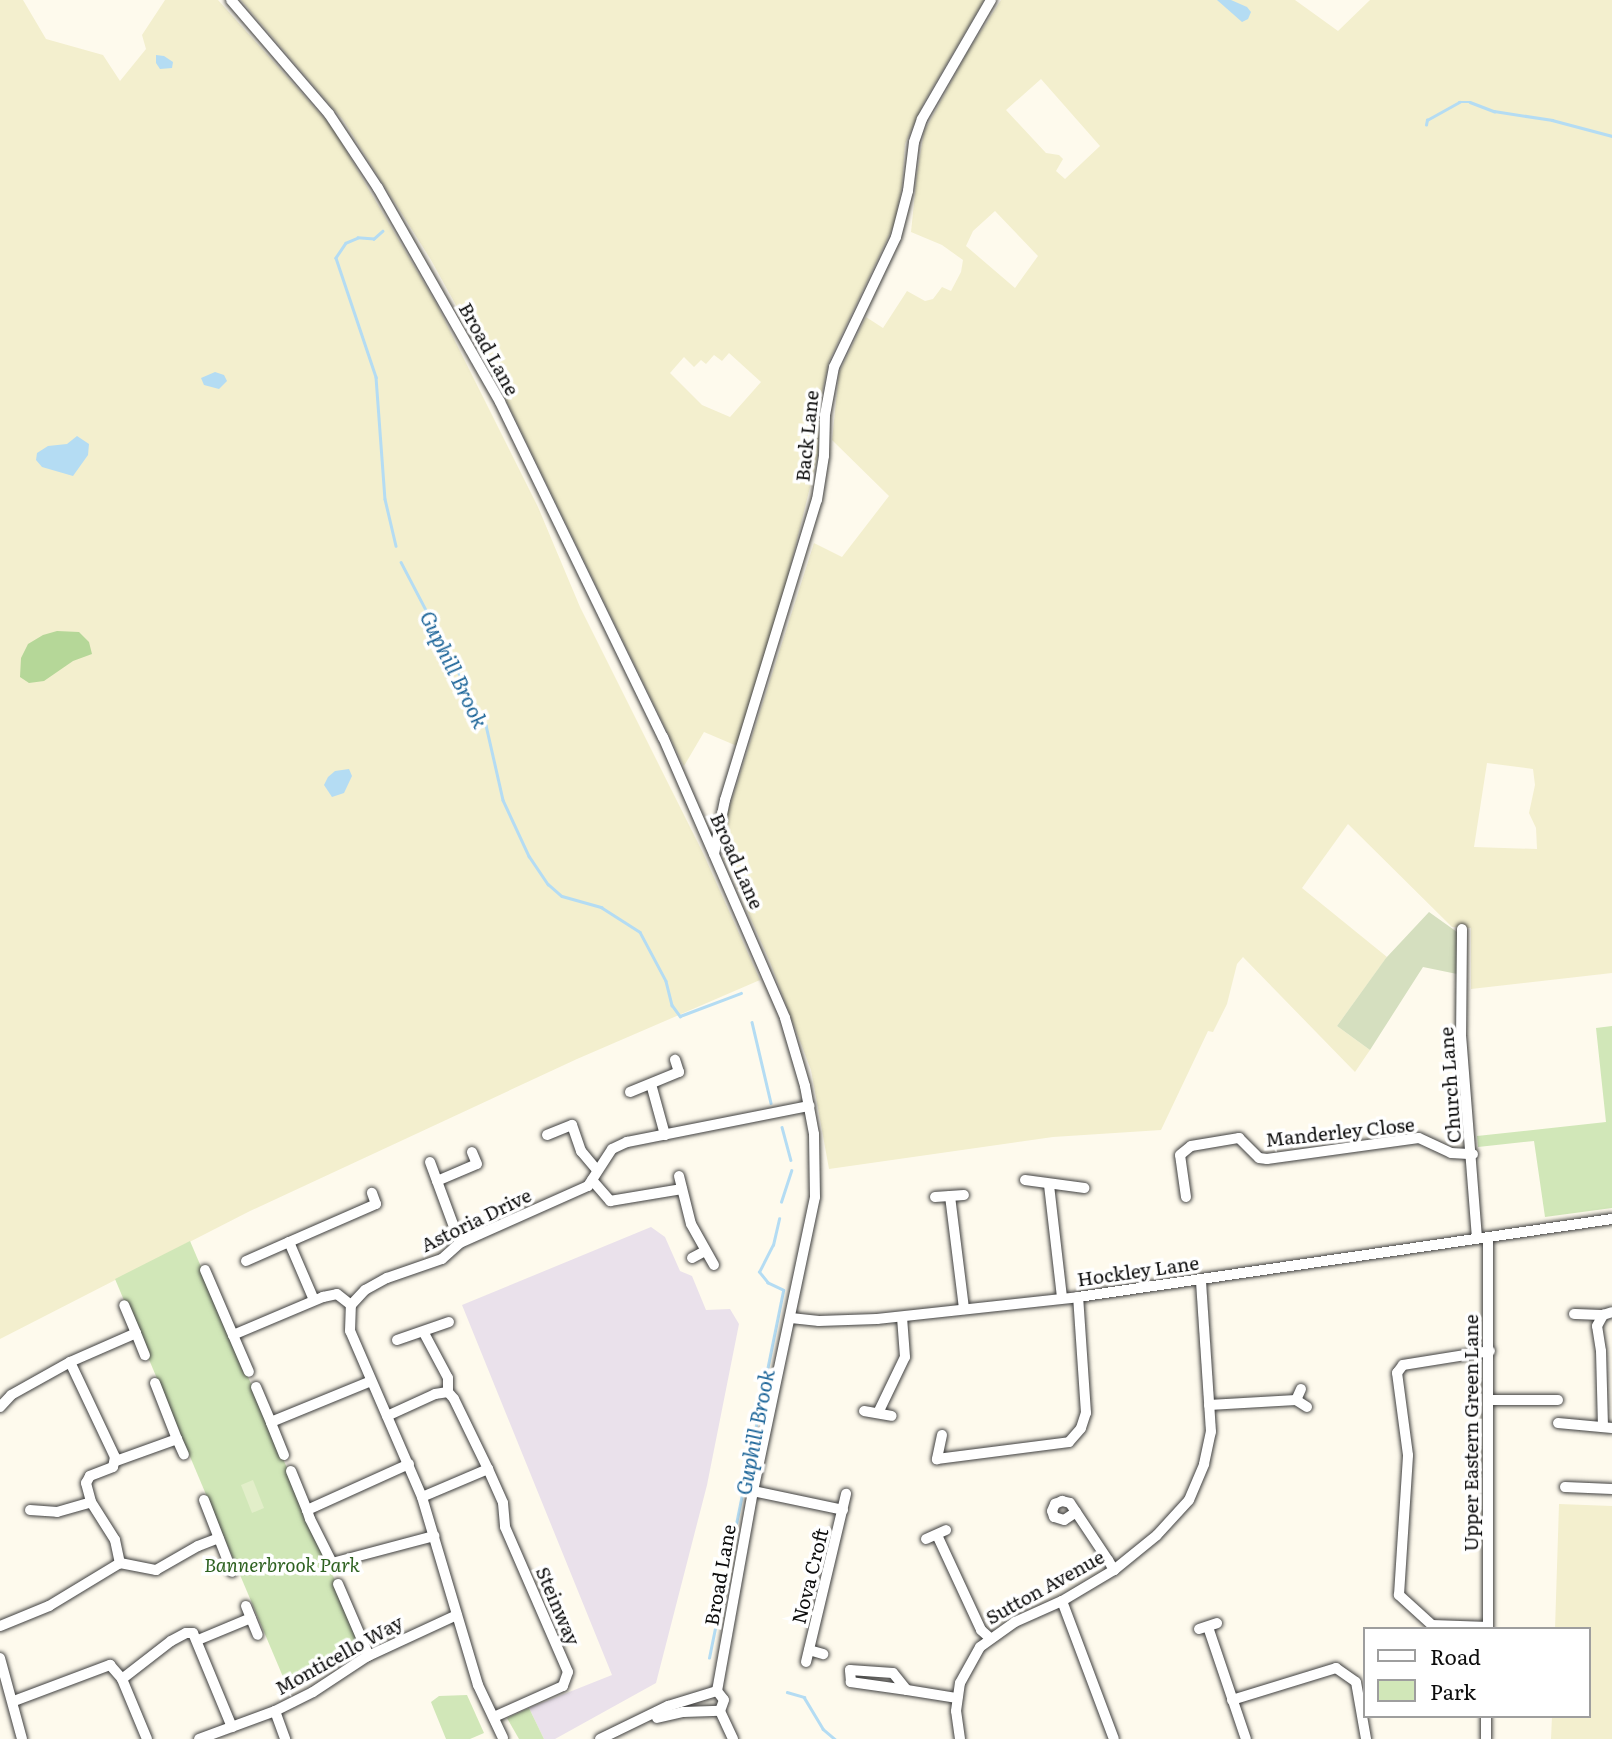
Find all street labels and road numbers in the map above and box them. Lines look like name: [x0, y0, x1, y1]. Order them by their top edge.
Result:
street label: Broad Lane: [454, 299, 524, 399]
street label: Back Lane: [791, 389, 823, 483]
street label: Broad Lane: [706, 810, 768, 912]
street label: Church Lane: [1435, 1026, 1465, 1144]
street label: Manderley Close: [1264, 1113, 1416, 1151]
street label: Astoria Drive: [417, 1183, 535, 1257]
street label: Hockley Lane: [1076, 1251, 1200, 1291]
street label: Upper Eastern Green Lane: [1460, 1314, 1482, 1552]
street label: Broad Lane: [700, 1523, 740, 1627]
street label: Nova Croft: [787, 1526, 833, 1626]
street label: Sutton Avenue: [982, 1545, 1108, 1629]
street label: Steinway: [531, 1563, 585, 1649]
street label: Monticello Way: [271, 1610, 407, 1700]

